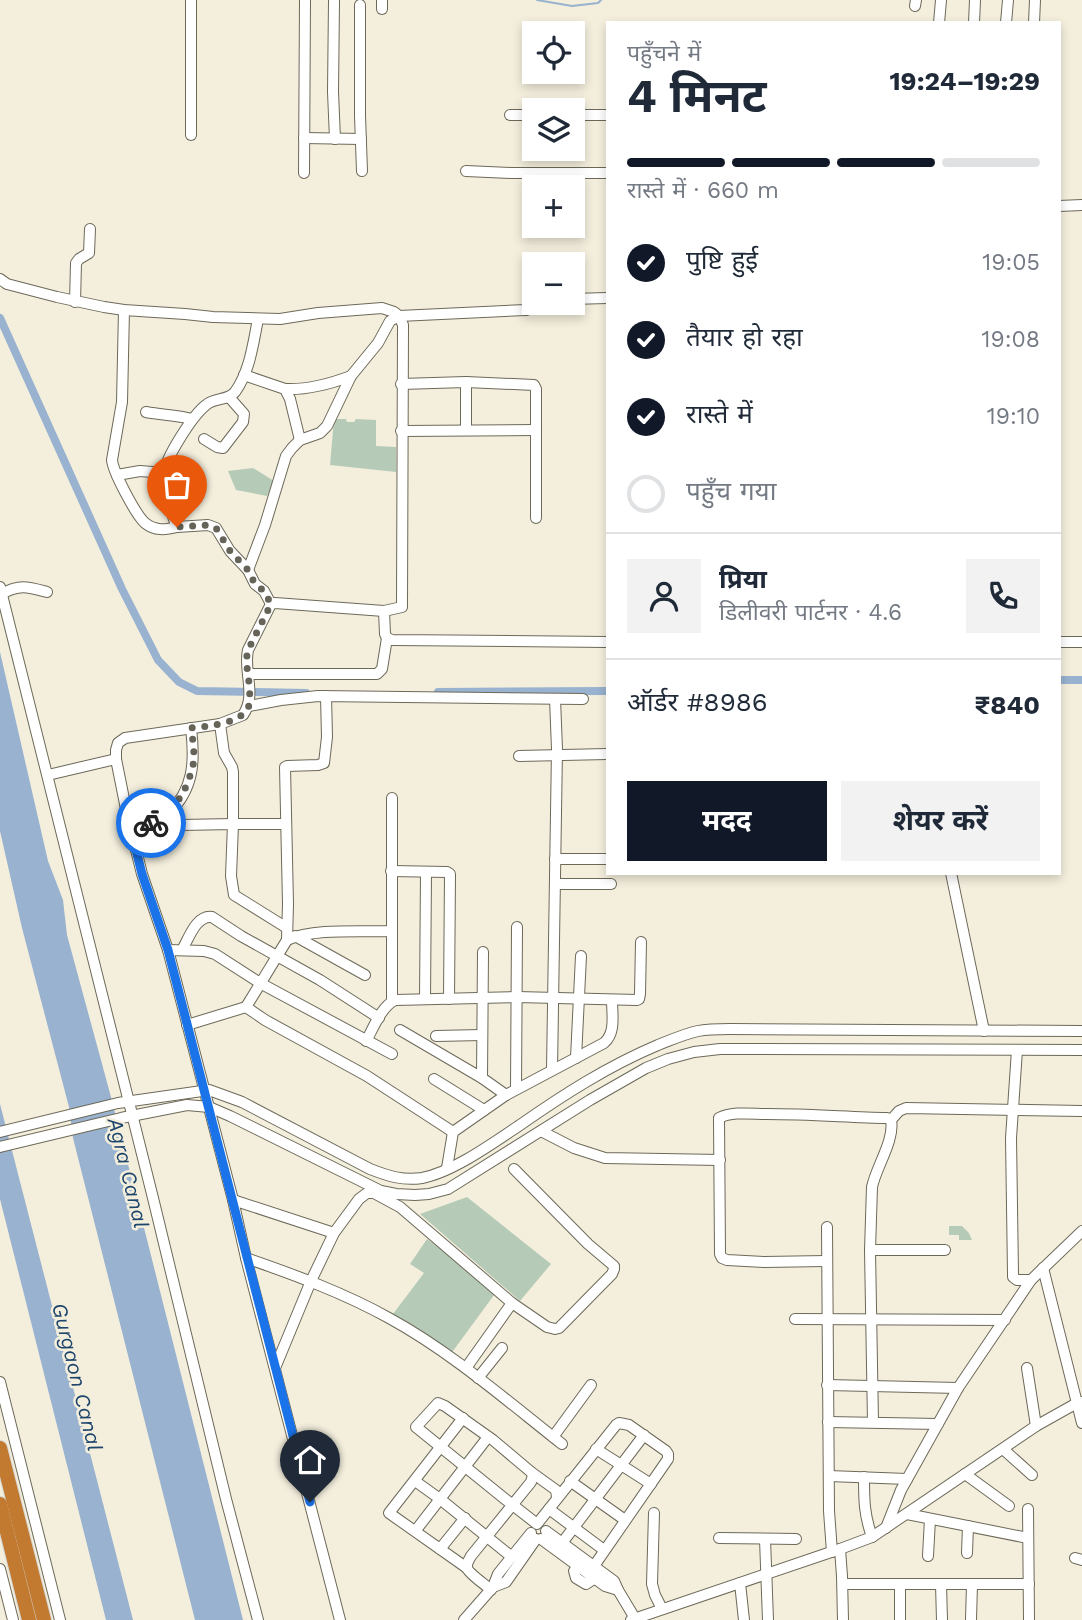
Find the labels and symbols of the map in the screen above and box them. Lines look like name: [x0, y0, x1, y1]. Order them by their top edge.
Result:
pin: [147, 455, 207, 527]
courier: [116, 788, 186, 858]
water label: Agra Canal: [102, 1114, 154, 1231]
water label: Gurgaon Canal: [47, 1300, 108, 1454]
pin: [280, 1430, 340, 1502]

